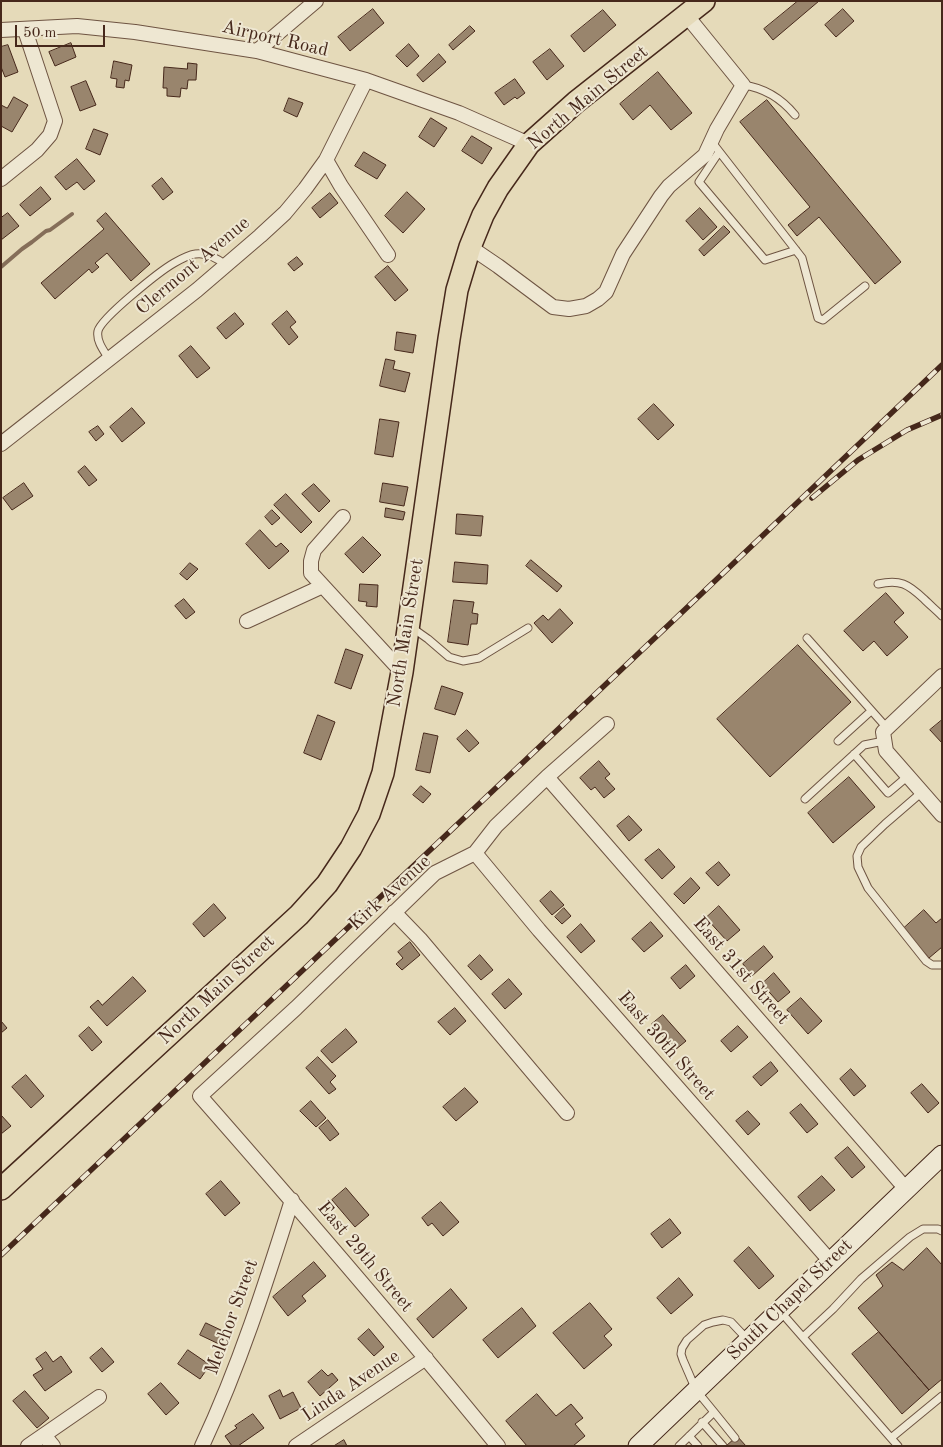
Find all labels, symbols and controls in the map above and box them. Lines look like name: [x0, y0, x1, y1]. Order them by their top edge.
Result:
scale bar: [18, 15, 108, 47]
street label: Airport Road: [219, 16, 331, 62]
text: 50 m: [23, 26, 57, 41]
street label: North Main Street: [523, 41, 653, 155]
street label: Clermont Avenue: [131, 212, 255, 320]
street label: North Main Street: [383, 557, 429, 709]
street label: Kirk Avenue: [344, 850, 436, 936]
street label: East 31st Street: [688, 912, 794, 1030]
street label: North Main Street: [154, 930, 280, 1050]
street label: East 30th Street: [612, 987, 720, 1105]
street label: East 29th Street: [312, 1197, 418, 1317]
street label: South Chapel Street: [723, 1234, 857, 1366]
street label: Melchor Street: [201, 1256, 263, 1378]
street label: Linda Avenue: [298, 1345, 404, 1427]

